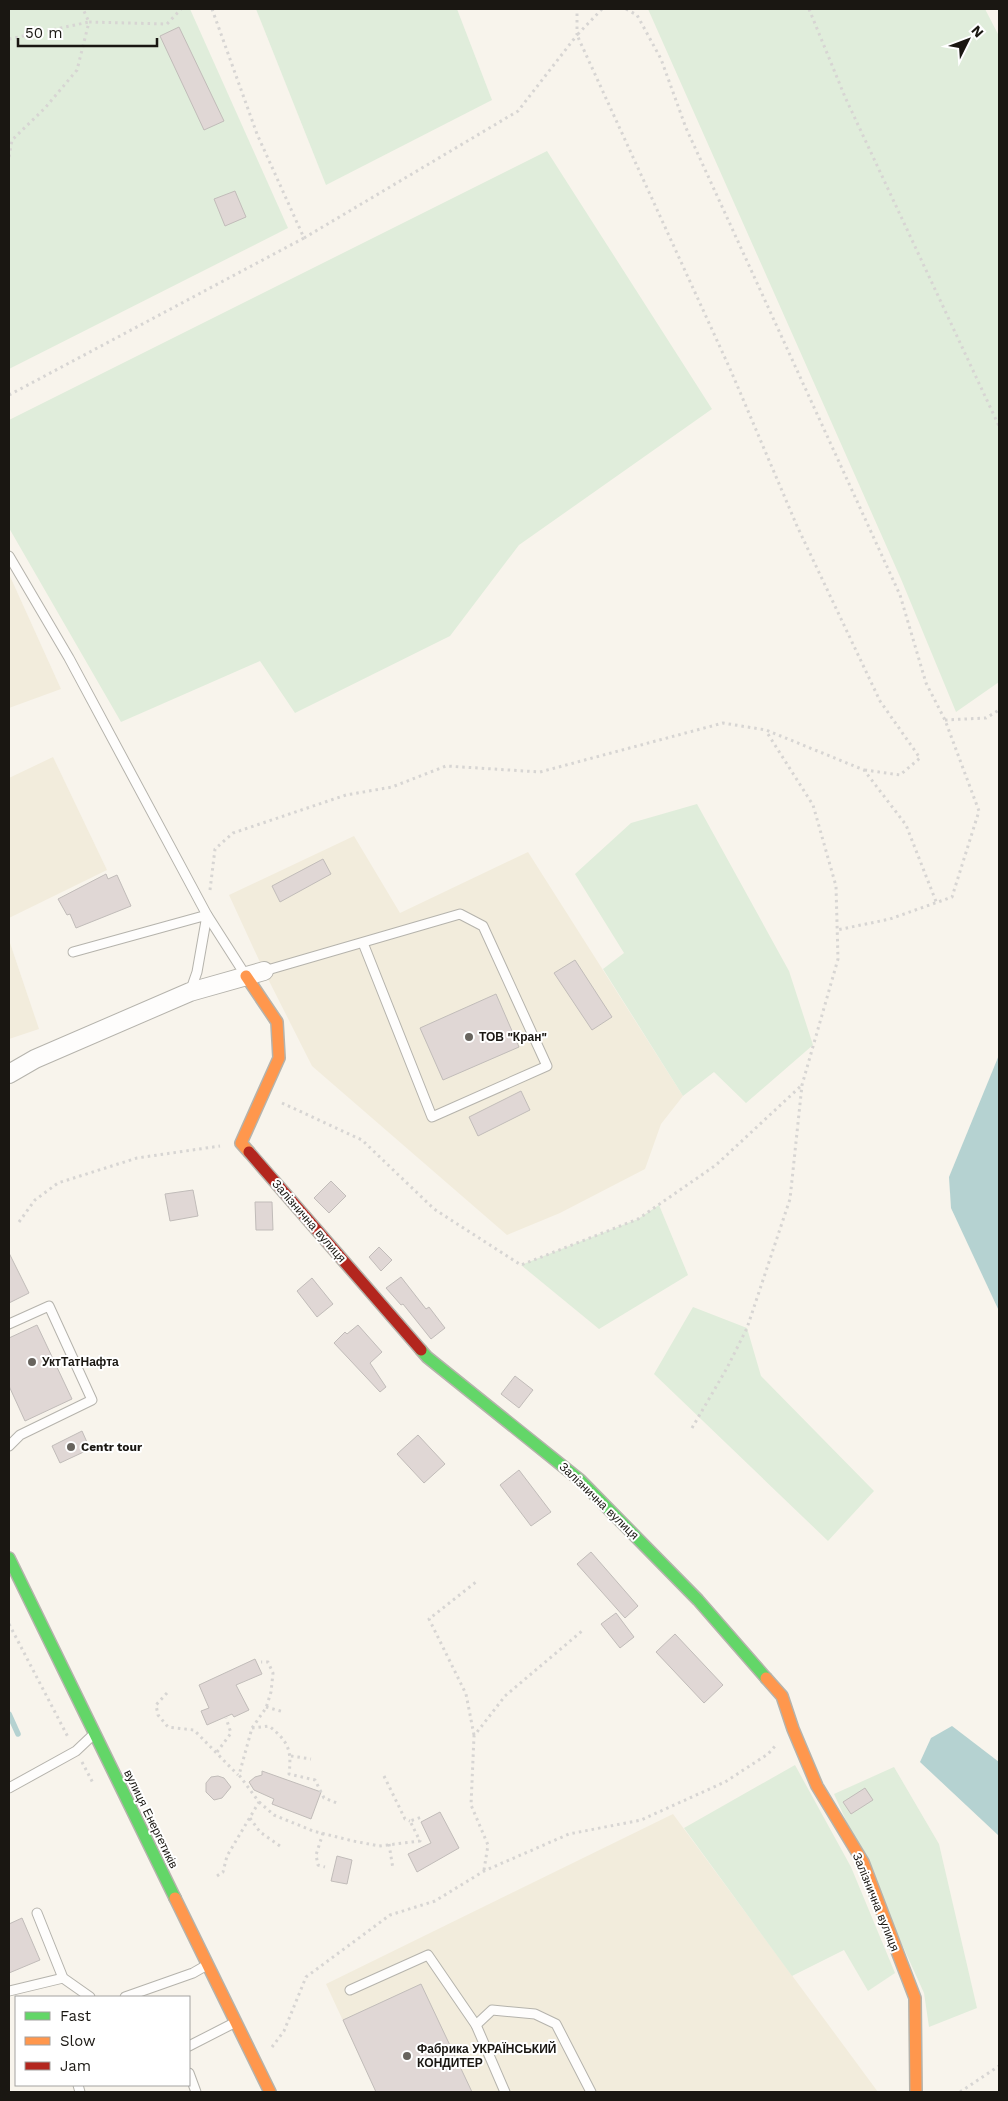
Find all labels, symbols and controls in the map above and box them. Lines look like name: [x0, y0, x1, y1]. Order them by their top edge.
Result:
scale bar: [18, 15, 156, 47]
north arrow: [943, 15, 993, 65]
text: N: [968, 22, 987, 41]
text: 50 m: [25, 24, 62, 42]
place label: ТОВ "Кран": [479, 1030, 547, 1044]
marker: ТОВ "Кран": [463, 1031, 475, 1043]
street label: Залізнична вулиця: [269, 1177, 349, 1265]
place label: УктТатНафта: [42, 1355, 119, 1369]
marker: УктТатНафта: [26, 1356, 38, 1368]
place label: Centr tour: [81, 1440, 143, 1454]
marker: Centr tour: [65, 1441, 77, 1453]
street label: Залізнична вулиця: [556, 1459, 642, 1543]
street label: вулиця Енергетиків: [121, 1767, 181, 1871]
street label: Залізнична вулиця: [850, 1851, 902, 1953]
legend: [15, 1996, 190, 2086]
text: Fast: [60, 2007, 92, 2025]
text: Slow: [60, 2032, 96, 2050]
place label: Фабрика УКРАЇНСЬКИЙ КОНДИТЕР: [417, 2041, 556, 2070]
marker: Фабрика УКРАЇНСЬКИЙ КОНДИТЕР: [401, 2050, 413, 2062]
text: Jam: [60, 2057, 91, 2075]

